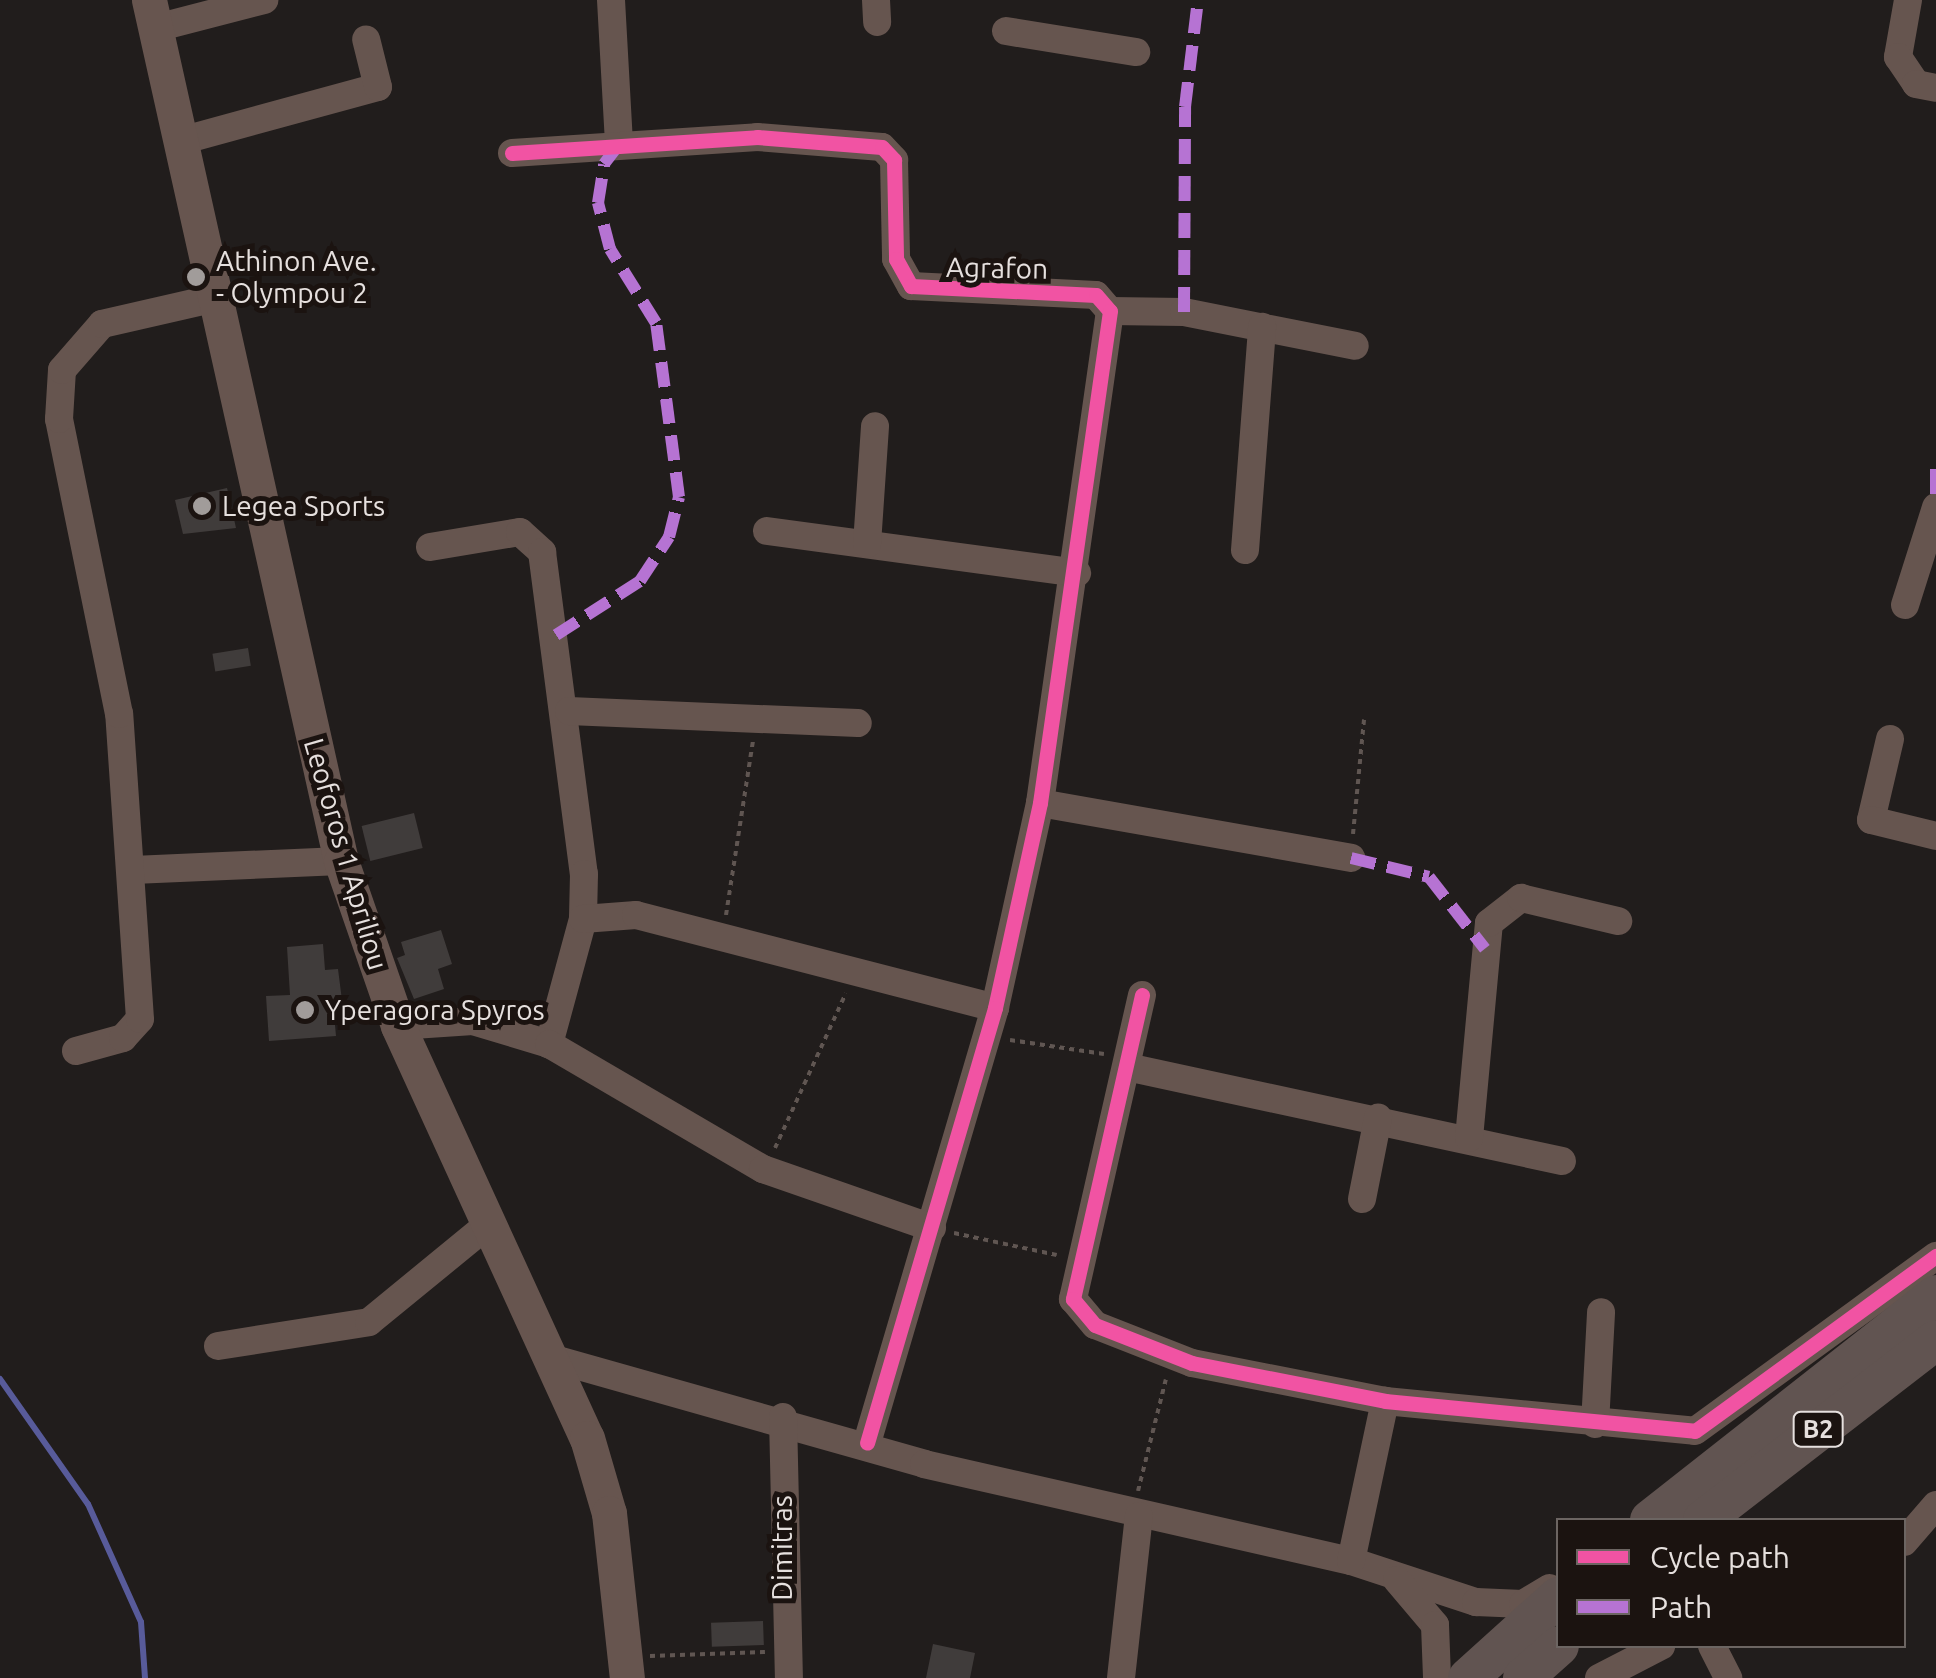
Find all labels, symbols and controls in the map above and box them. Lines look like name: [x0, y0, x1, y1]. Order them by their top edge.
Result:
place label: Athinon Ave. - Olympou 2: [216, 244, 377, 310]
street label: Agrafon: [946, 250, 1048, 286]
marker: Athinon Ave. - Olympou 2: [185, 266, 207, 288]
place label: Legea Sports: [222, 489, 385, 523]
marker: Legea Sports: [191, 495, 213, 517]
street label: Leoforos 1 Apriliou: [297, 734, 395, 974]
place label: Yperagora Spyros: [325, 993, 545, 1027]
marker: Yperagora Spyros: [294, 999, 316, 1021]
road number: B2: [1790, 1409, 1846, 1449]
street label: Dimitras: [765, 1495, 799, 1601]
legend: [1556, 1518, 1906, 1648]
text: Cycle path: [1650, 1540, 1790, 1574]
text: Path: [1650, 1590, 1712, 1624]

